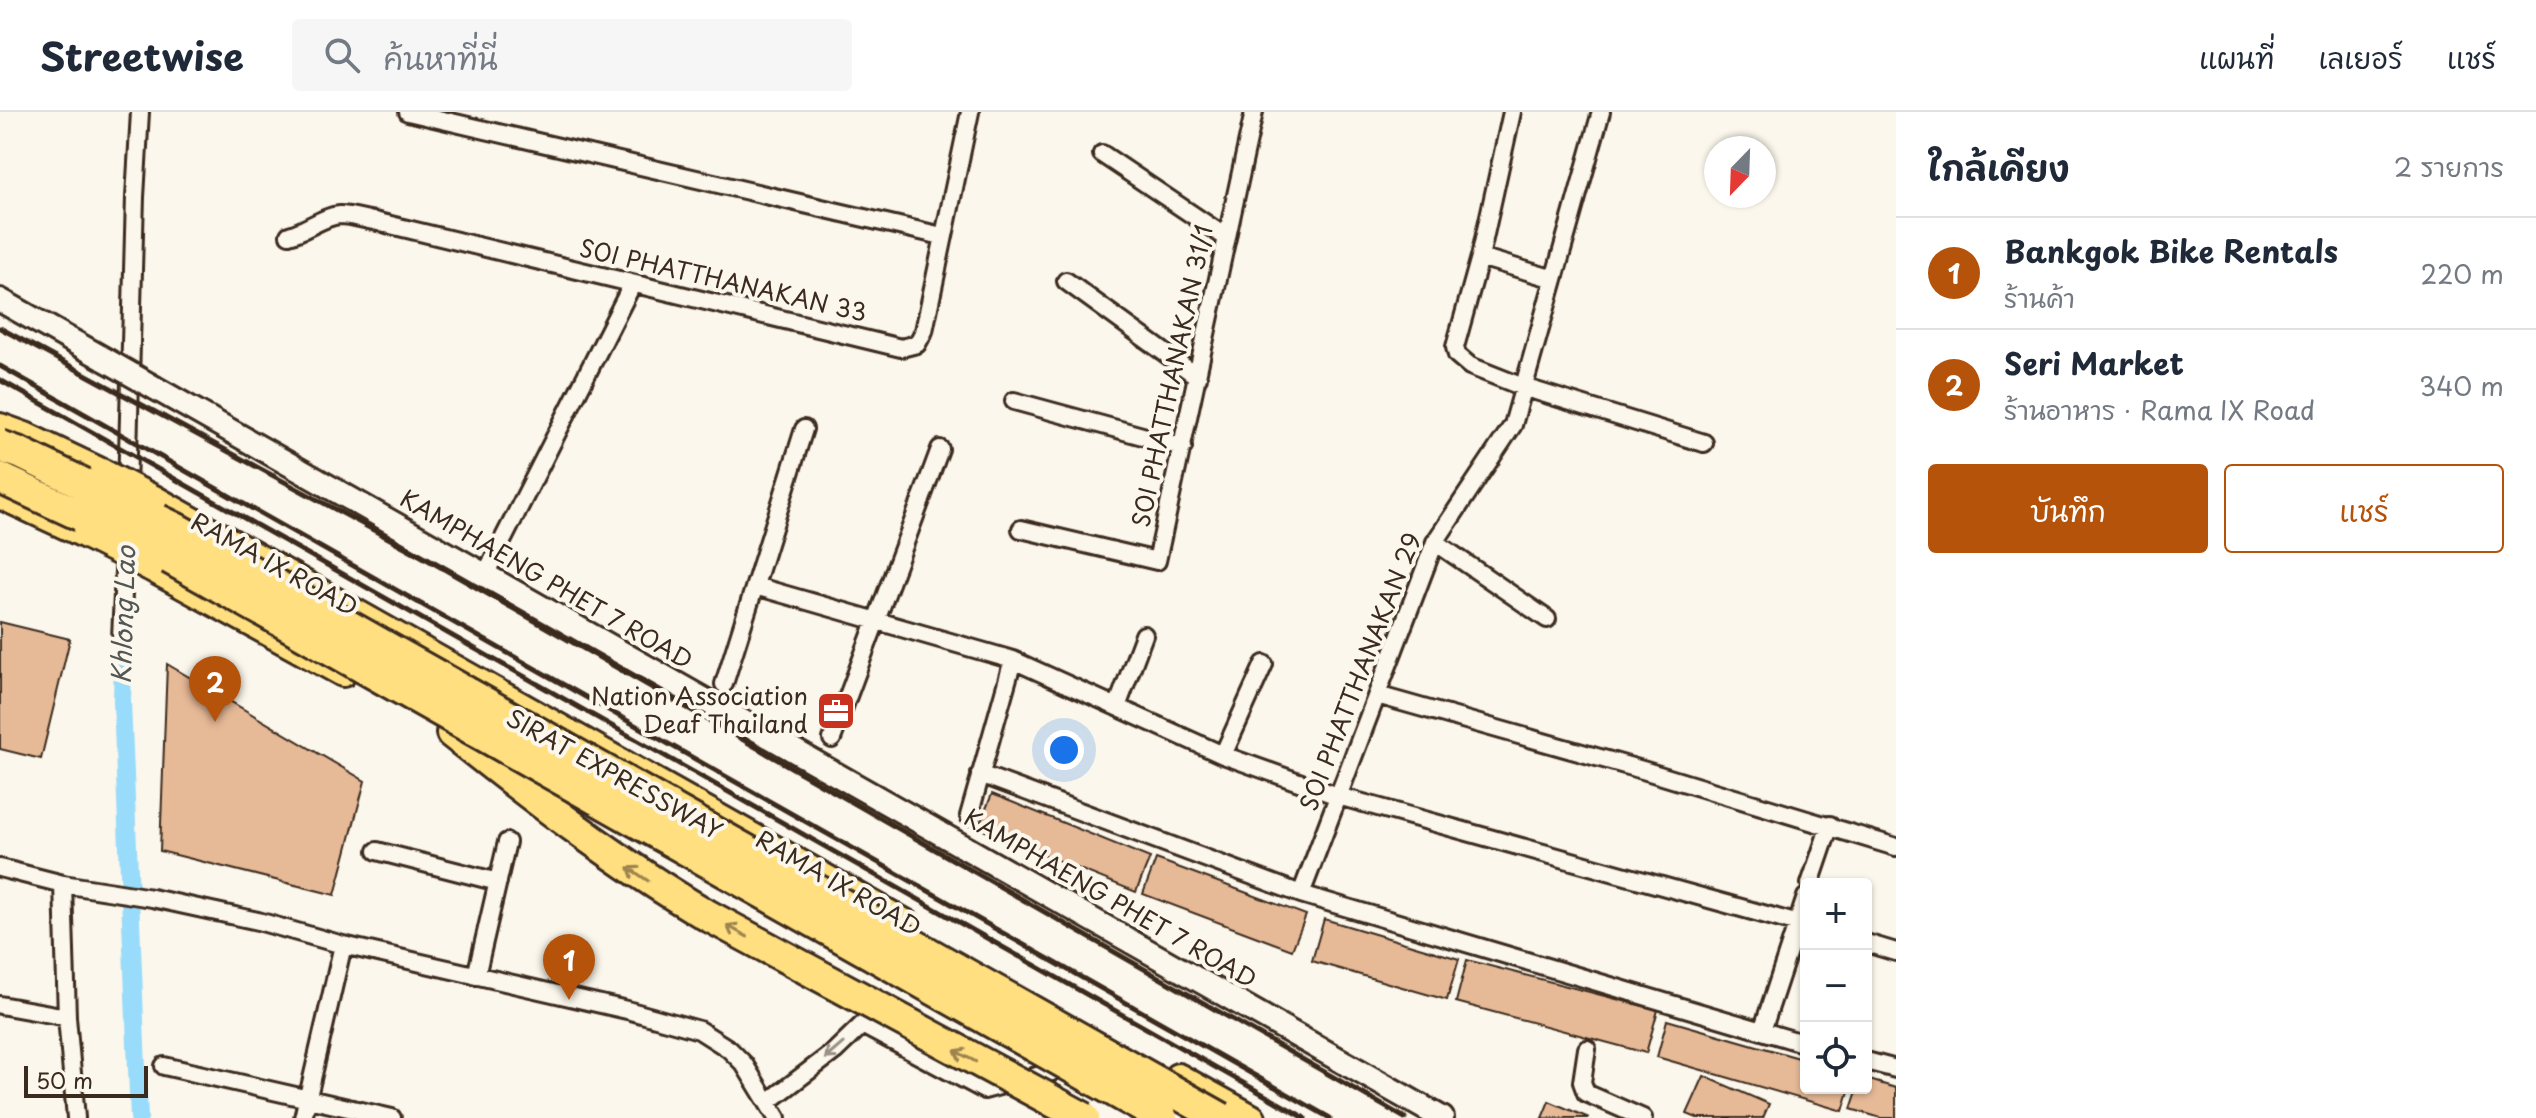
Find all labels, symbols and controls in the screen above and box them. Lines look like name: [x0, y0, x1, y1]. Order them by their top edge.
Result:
search box: [292, 19, 852, 91]
text: Streetwise: [40, 27, 244, 84]
icon: search: [320, 33, 364, 77]
text: ค้นหาที่นี่: [384, 35, 498, 80]
text: แผนที่: [2199, 36, 2274, 79]
text: เลเยอร์: [2318, 36, 2403, 79]
text: แชร์: [2447, 36, 2496, 79]
north arrow: [1704, 136, 1776, 208]
text: ใกล้เคียง: [1928, 141, 2070, 193]
text: 2 รายการ: [2394, 147, 2504, 186]
street label: SOI PHATTHANAKAN 31/1: [1121, 221, 1221, 530]
street label: SOI PHATTHANAKAN 33: [576, 228, 871, 330]
text: Bankgok Bike Rentals: [2004, 228, 2338, 273]
text: 1: [1948, 254, 1960, 293]
text: 220 m: [2420, 254, 2504, 293]
text: ร้านค้า: [2004, 278, 2075, 317]
text: Seri Market: [2004, 340, 2184, 385]
text: 2: [1945, 366, 1963, 405]
text: 340 m: [2419, 366, 2504, 405]
text: ร้านอาหาร · Rama IX Road: [2004, 390, 2315, 429]
button: บันทึก: [1928, 464, 2208, 553]
button: แชร์: [2224, 464, 2504, 553]
street label: KAMPHAENG PHET 7 ROAD: [394, 480, 700, 677]
street label: RAMA IX ROAD: [185, 503, 365, 624]
street label: SOI PHATTHANAKAN 29: [1289, 527, 1429, 816]
water label: Khlong Lao: [101, 544, 144, 685]
pin: 2: [189, 656, 241, 722]
place label: Nation Association Deaf Thailand: [591, 677, 808, 741]
office icon: Nation Association Deaf Thailand: [815, 690, 857, 732]
street label: SIRAT EXPRESSWAY: [500, 699, 730, 848]
your location: [1044, 730, 1084, 770]
street label: KAMPHAENG PHET 7 ROAD: [958, 799, 1264, 996]
street label: RAMA IX ROAD: [750, 820, 928, 944]
one-way arrow: [627, 866, 650, 882]
map controls: [1800, 878, 1872, 1094]
button: +: [1800, 878, 1872, 950]
one-way arrow: [725, 923, 749, 939]
pin: 1: [543, 934, 595, 1000]
button: −: [1800, 950, 1872, 1022]
button: locate: [1800, 1022, 1872, 1094]
one-way arrow: [825, 1042, 845, 1060]
one-way arrow: [954, 1047, 977, 1063]
scale bar: [24, 1062, 148, 1098]
text: 50 m: [36, 1063, 93, 1096]

